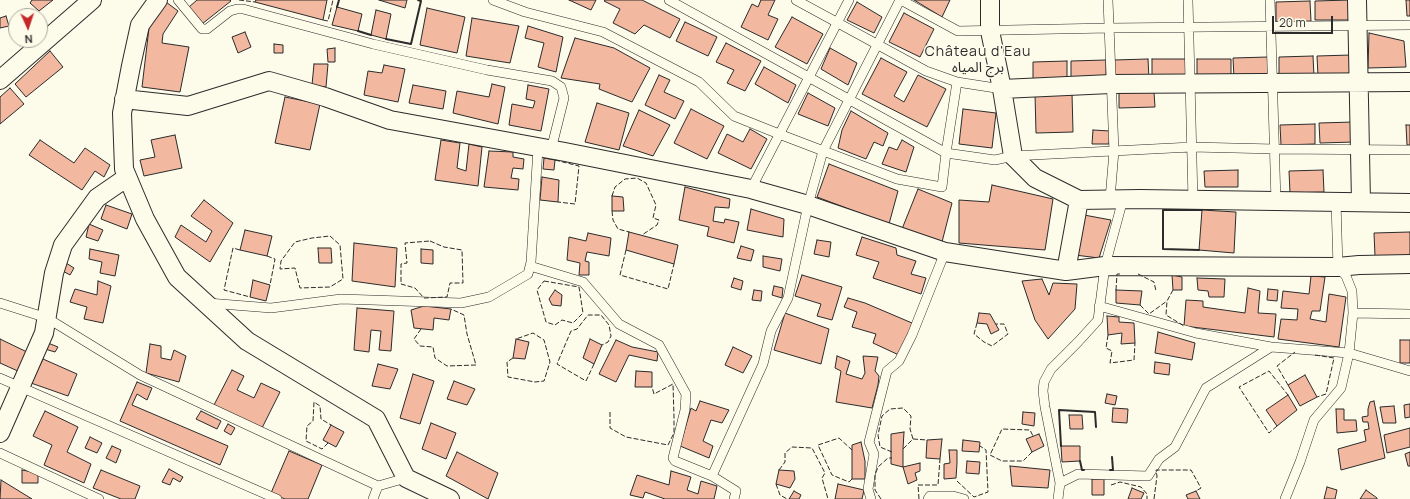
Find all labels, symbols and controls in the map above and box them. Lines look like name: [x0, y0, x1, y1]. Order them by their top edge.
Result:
north arrow: [8, 8, 48, 48]
scale bar: [1274, 8, 1335, 34]
text: 20 m: [1279, 14, 1306, 31]
text: N: [24, 32, 33, 47]
district label: Château d'Eau برج المياه: [925, 44, 1031, 76]

